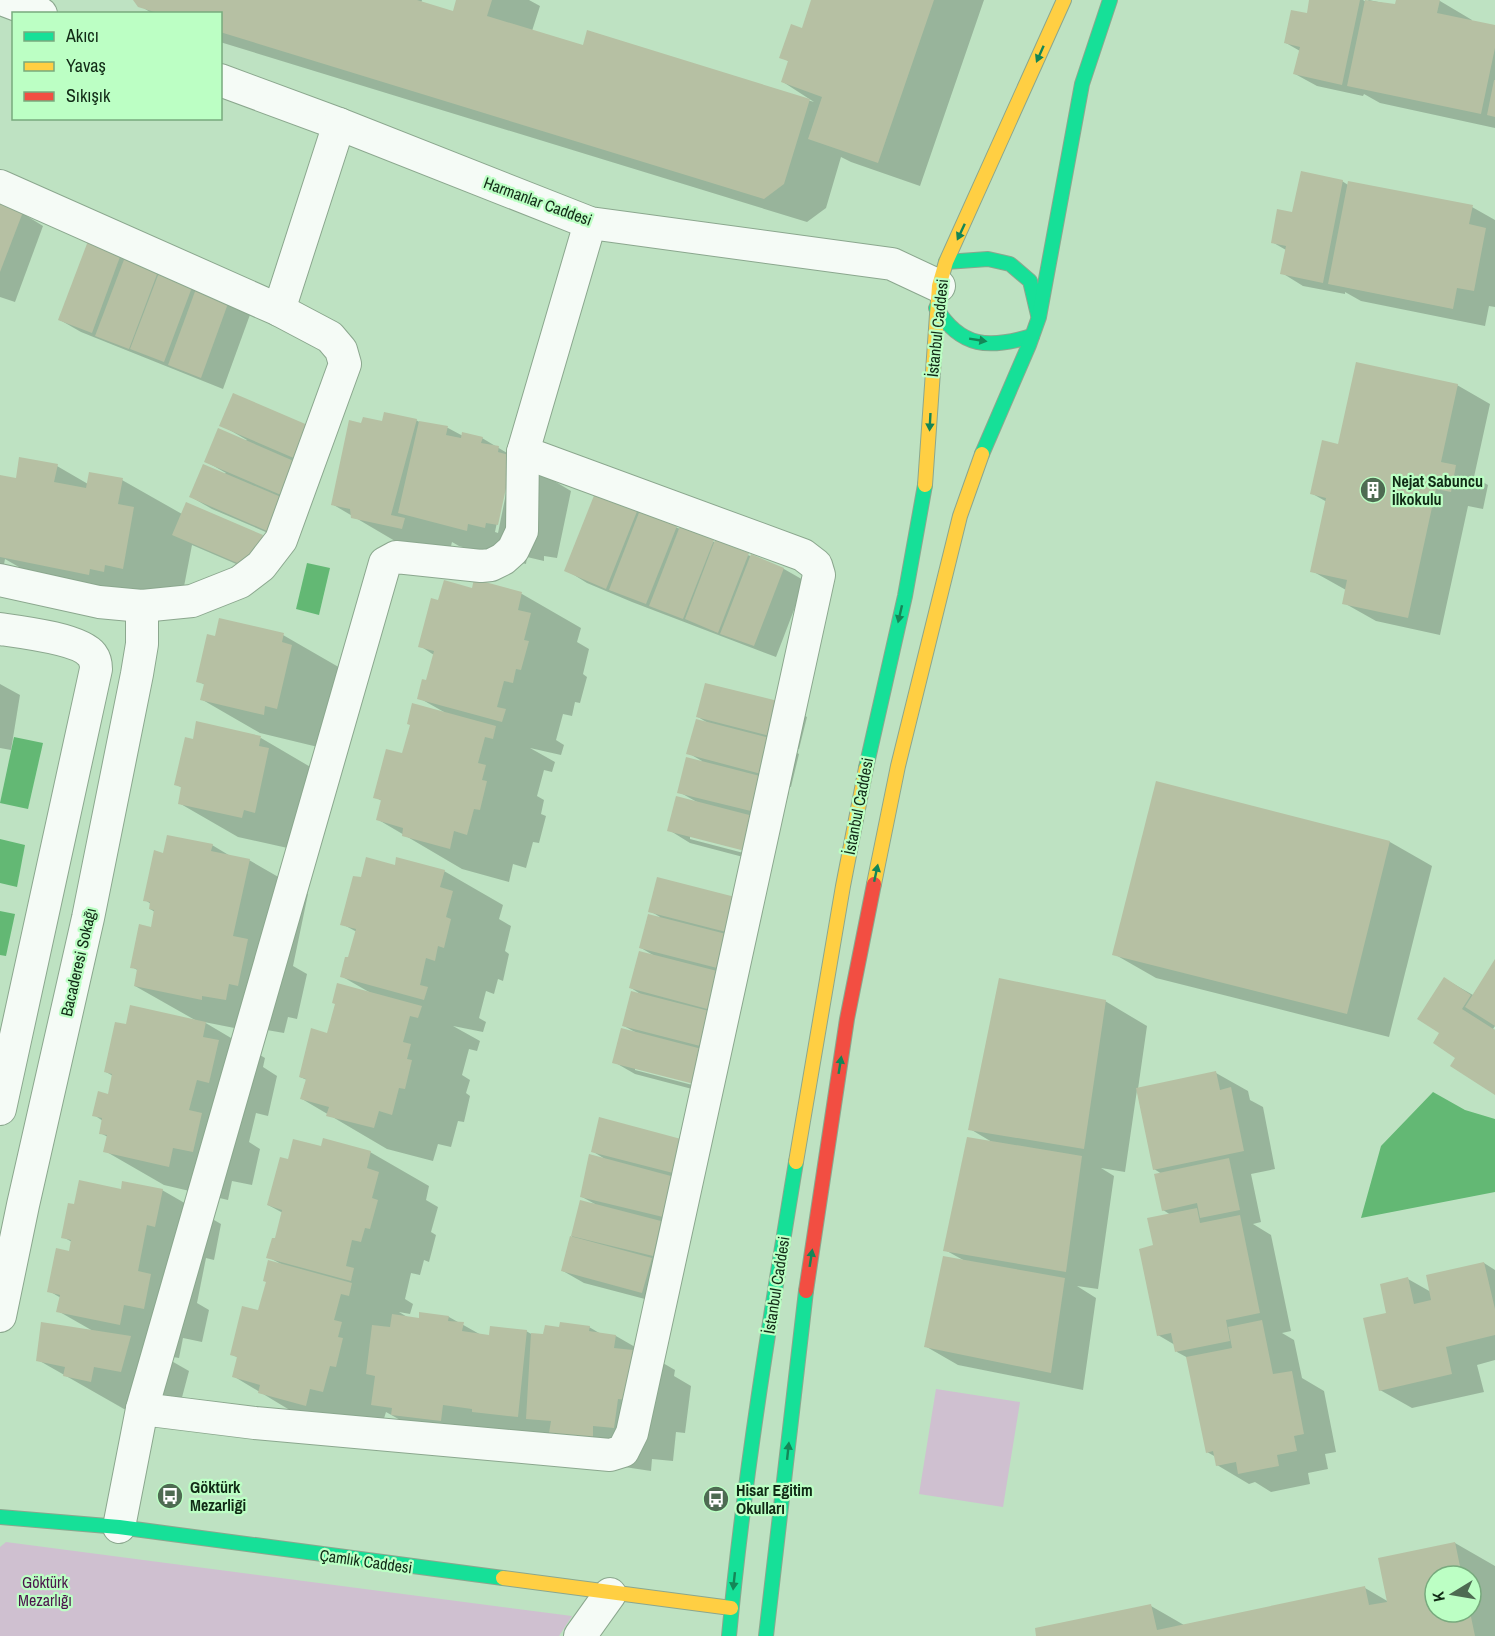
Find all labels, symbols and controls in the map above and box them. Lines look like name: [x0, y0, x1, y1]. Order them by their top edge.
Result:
legend: [12, 12, 222, 120]
text: Akıcı: [65, 23, 99, 48]
one-way arrow: [1035, 45, 1045, 63]
text: Yavaş: [66, 53, 106, 78]
text: Sıkışık: [66, 83, 111, 108]
street label: Harmanlar Caddesi: [481, 171, 595, 231]
one-way arrow: [956, 223, 965, 240]
street label: İstanbul Caddesi: [921, 278, 953, 378]
one-way arrow: [968, 336, 987, 345]
one-way arrow: [925, 412, 934, 431]
place label: Nejat Sabuncu İlkokulu: [1392, 470, 1483, 510]
building icon: Nejat Sabuncu İlkokulu: [1358, 475, 1388, 505]
one-way arrow: [895, 605, 905, 623]
street label: İstanbul Caddesi: [838, 756, 878, 856]
one-way arrow: [872, 864, 881, 883]
street label: Bacaderesi Sokağı: [55, 906, 101, 1018]
one-way arrow: [836, 1055, 845, 1074]
street label: İstanbul Caddesi: [757, 1235, 795, 1335]
one-way arrow: [806, 1248, 815, 1267]
one-way arrow: [784, 1442, 793, 1461]
place label: Göktürk Mezarliği: [190, 1476, 246, 1516]
place label: Hisar Eğitim Okulları: [736, 1479, 813, 1519]
bus stop icon: Göktürk Mezarliği: [155, 1481, 185, 1511]
bus stop icon: Hisar Eğitim Okulları: [701, 1484, 731, 1514]
street label: Çamlık Caddesi: [318, 1544, 414, 1578]
north arrow: [1423, 1564, 1483, 1624]
park label: Göktürk Mezarlığı: [18, 1571, 72, 1611]
one-way arrow: [729, 1571, 739, 1590]
text: K: [1426, 1590, 1450, 1604]

